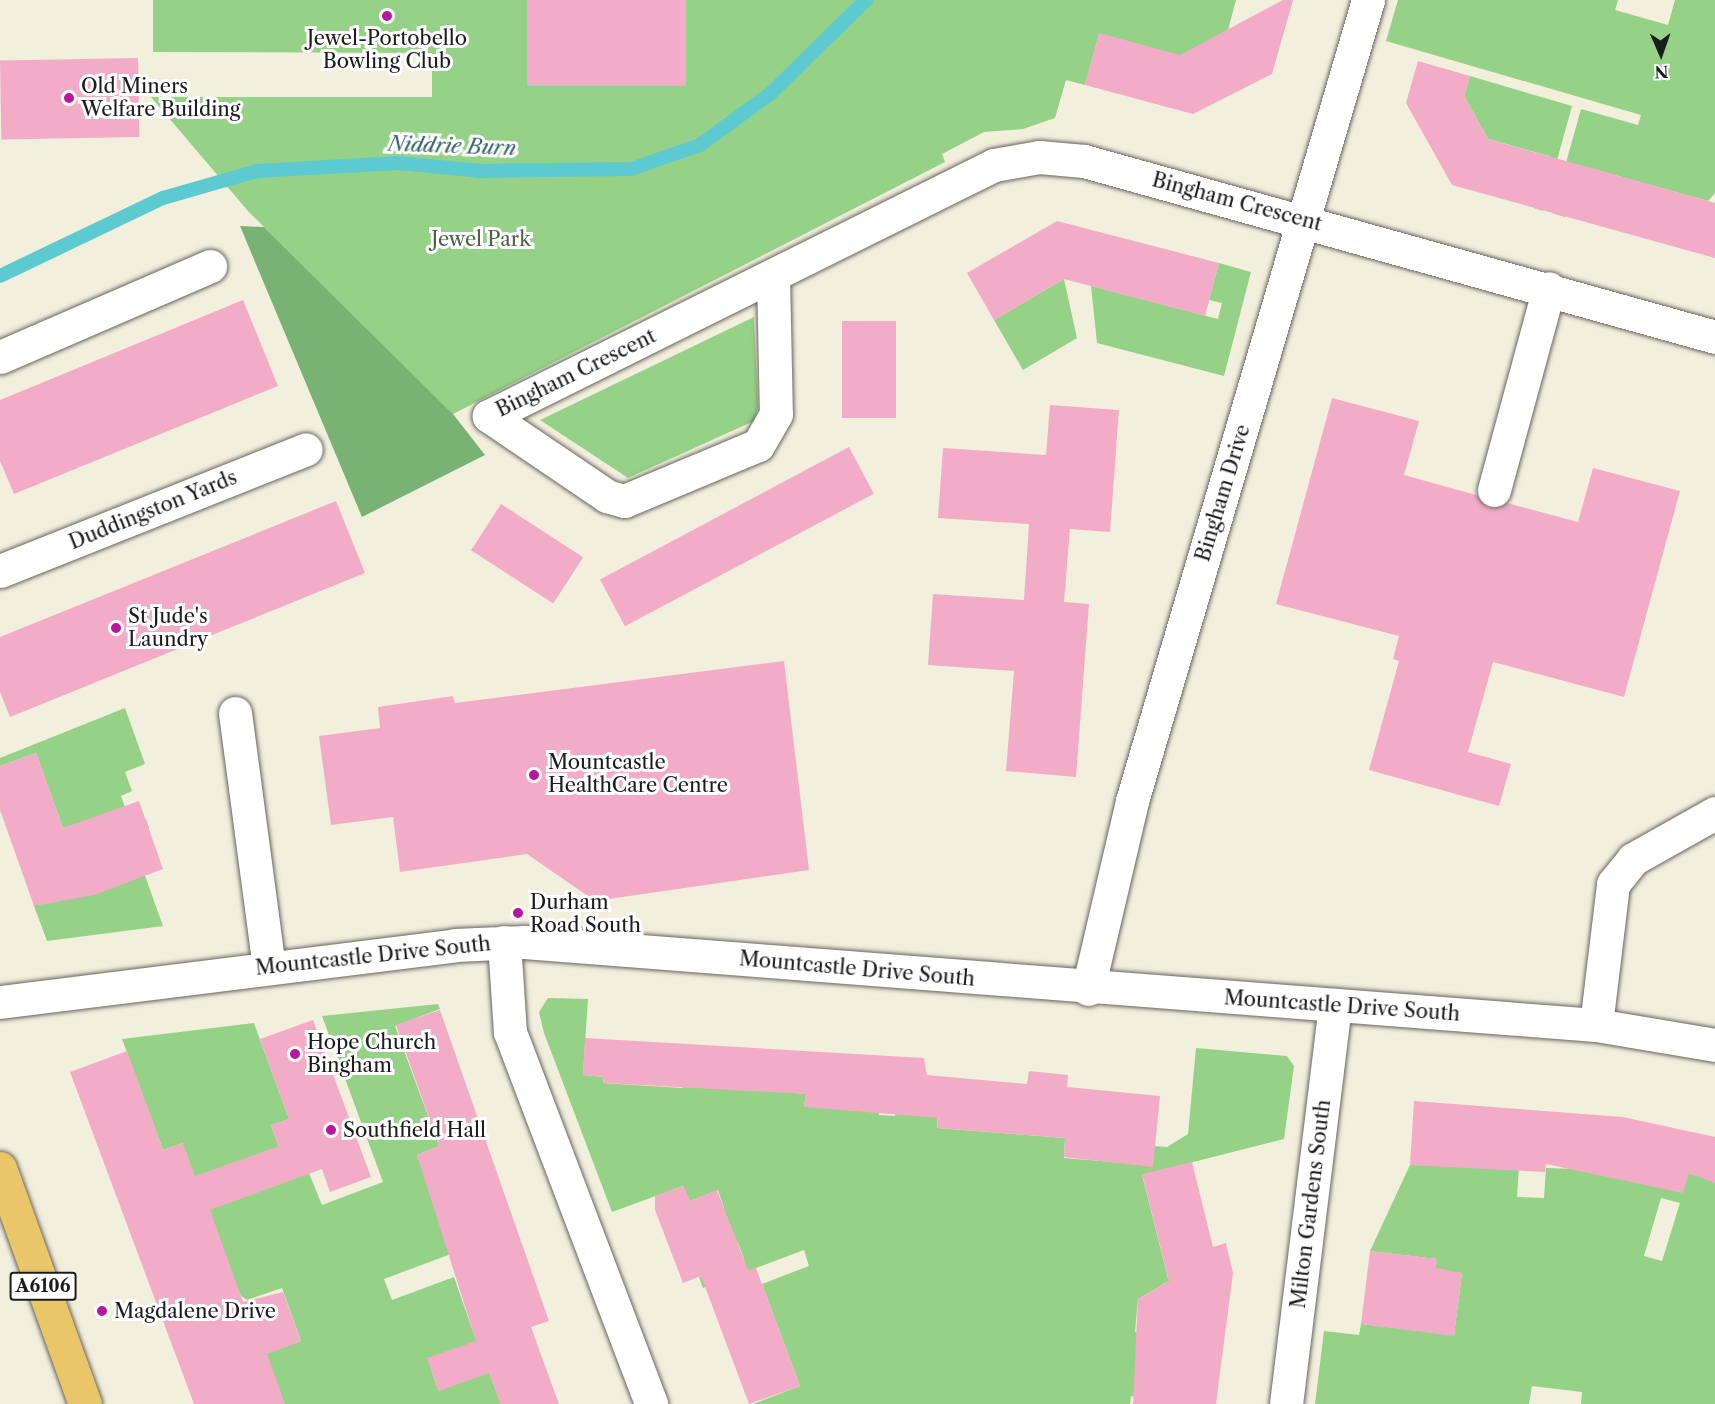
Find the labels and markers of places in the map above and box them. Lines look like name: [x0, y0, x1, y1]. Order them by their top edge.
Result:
marker: Jewel-Portobello Bowling Club: [380, 9, 394, 23]
place label: Jewel-Portobello Bowling Club: [307, 26, 467, 73]
place label: Old Miners Welfare Building: [81, 74, 240, 121]
marker: Old Miners Welfare Building: [62, 91, 76, 105]
place label: St Jude's Laundry: [128, 604, 208, 651]
marker: St Jude's Laundry: [109, 621, 123, 635]
place label: Mountcastle HealthCare Centre: [548, 751, 728, 798]
marker: Mountcastle HealthCare Centre: [525, 766, 543, 784]
place label: Durham Road South: [530, 890, 641, 937]
marker: Durham Road South: [511, 906, 525, 920]
place label: Hope Church Bingham: [307, 1030, 436, 1077]
marker: Hope Church Bingham: [288, 1047, 302, 1061]
place label: Southfield Hall: [343, 1118, 486, 1142]
marker: Southfield Hall: [324, 1123, 338, 1137]
place label: Magdalene Drive: [114, 1299, 276, 1323]
marker: Magdalene Drive: [95, 1304, 109, 1318]

